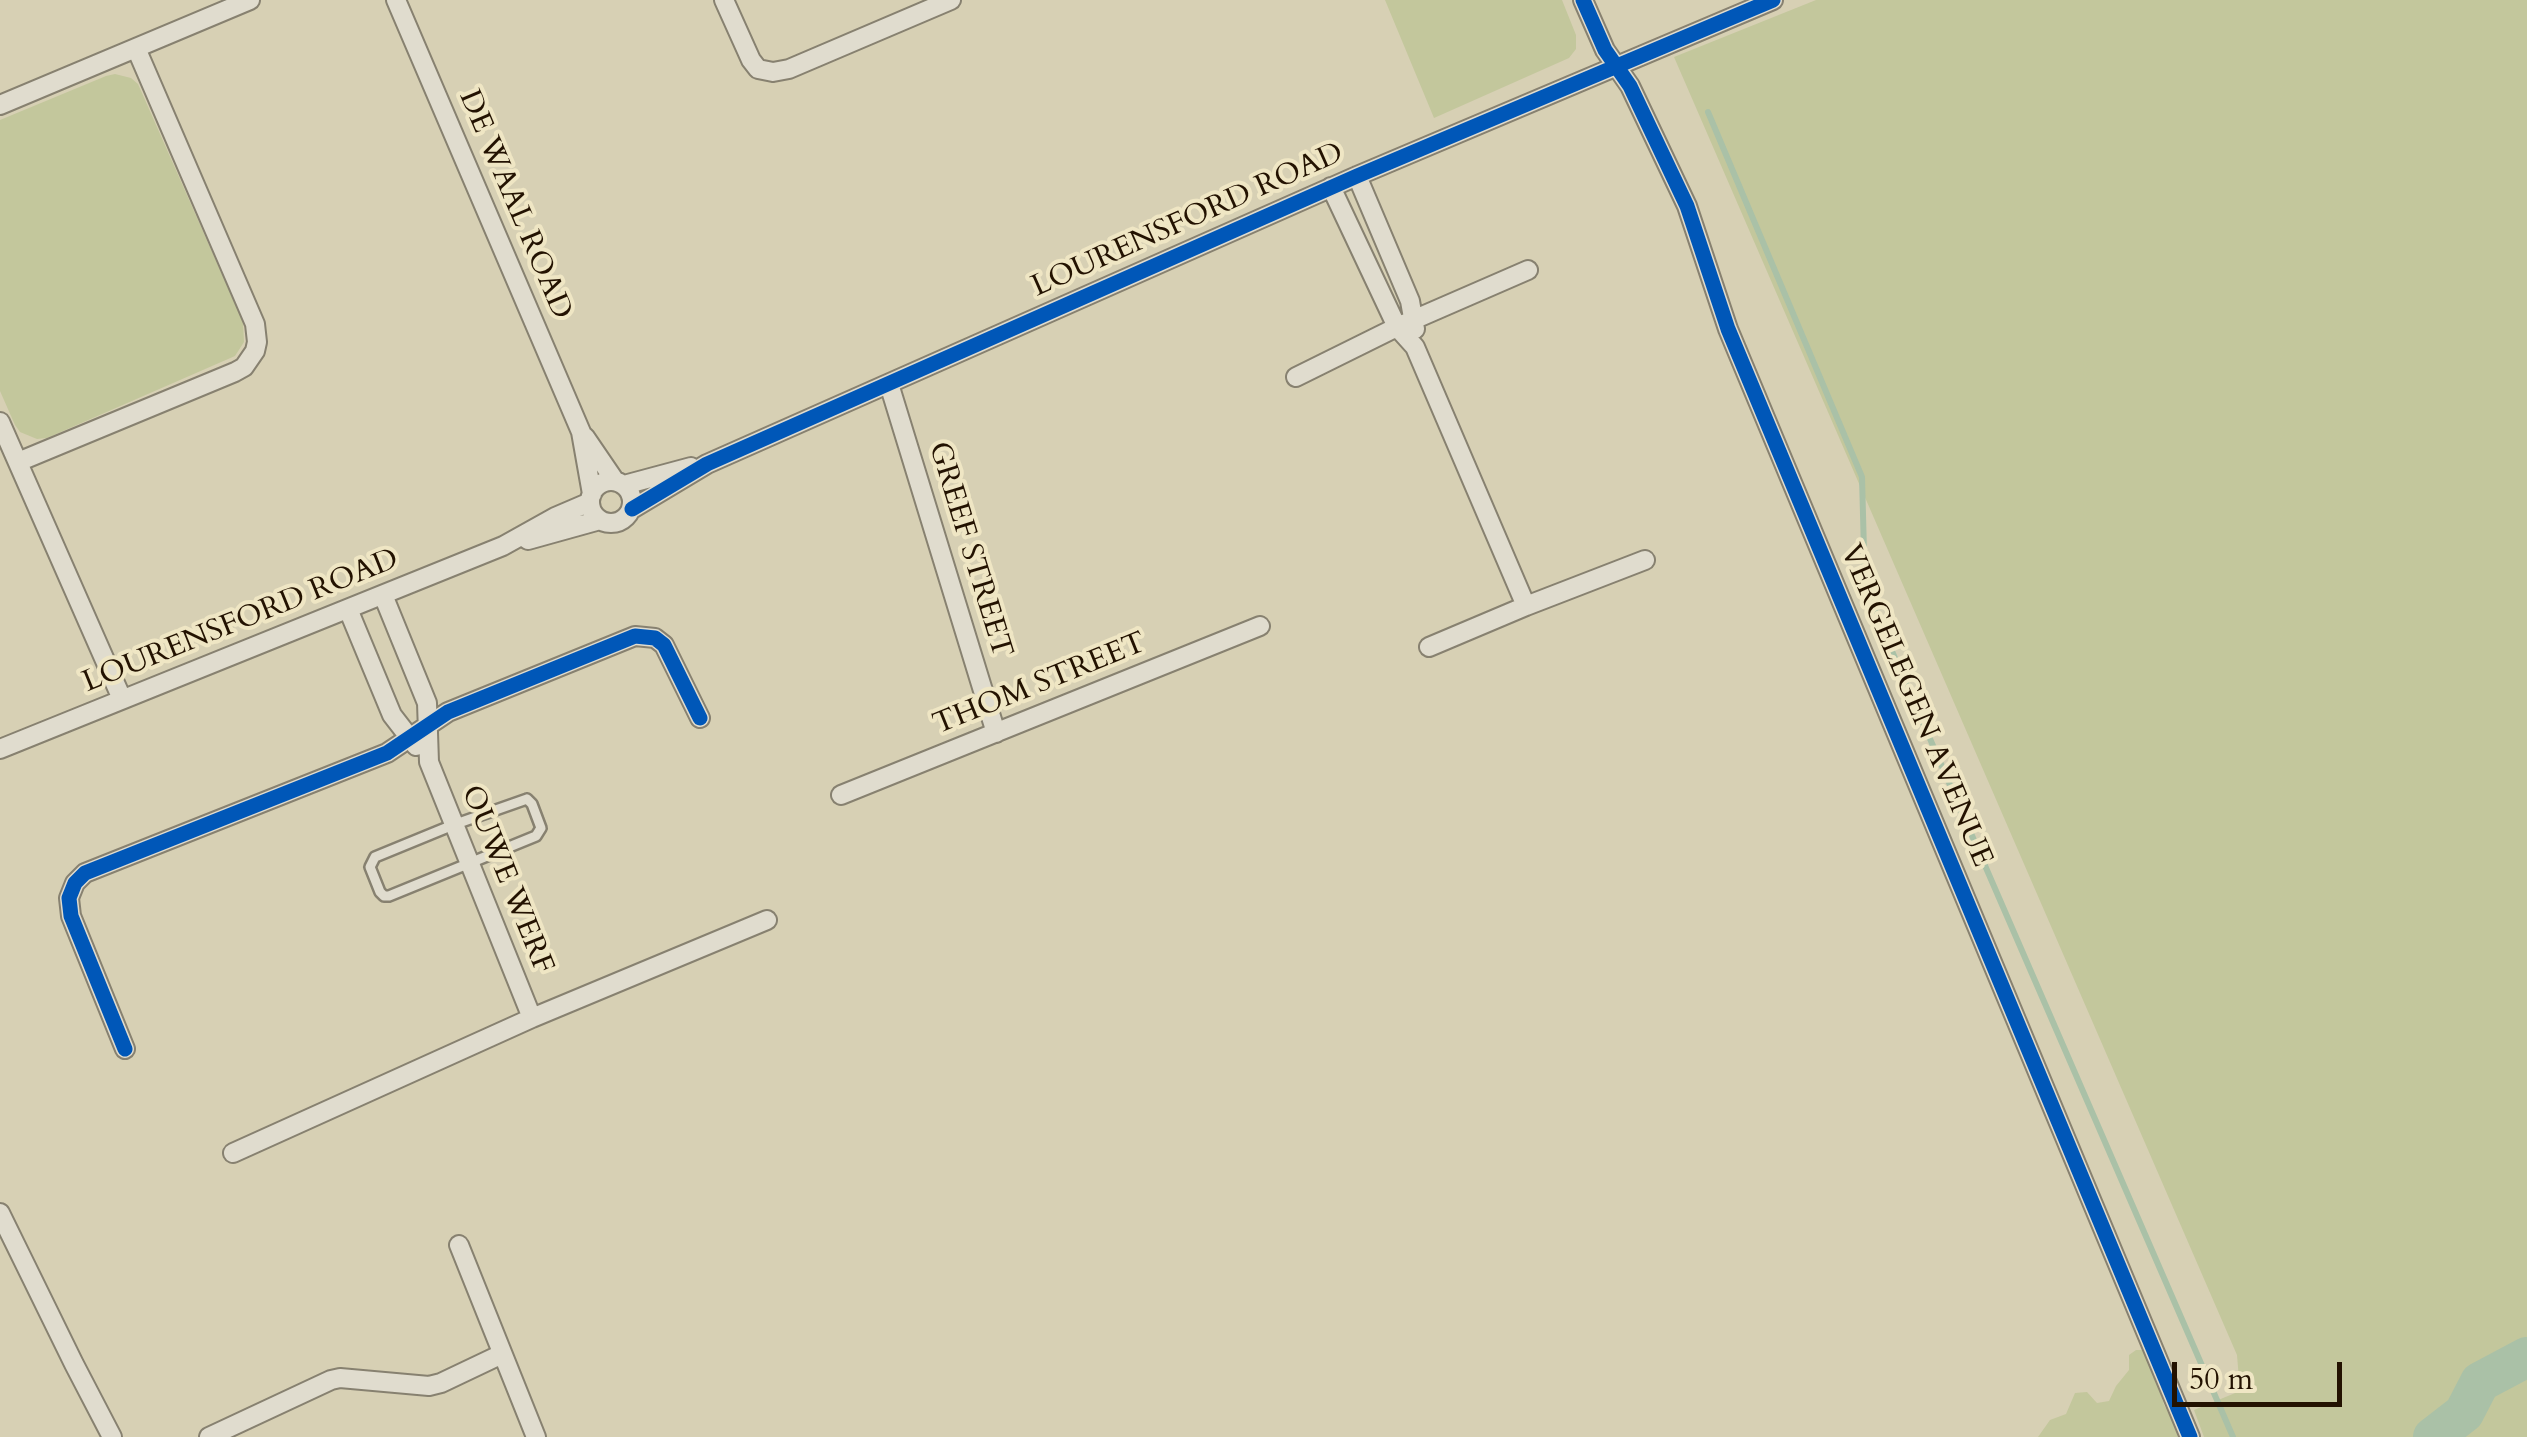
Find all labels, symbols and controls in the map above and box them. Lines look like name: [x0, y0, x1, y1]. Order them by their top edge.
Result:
street label: DE WAAL ROAD: [449, 85, 579, 325]
street label: LOURENSFORD ROAD: [1027, 136, 1349, 306]
street label: GREEF STREET: [919, 438, 1019, 662]
street label: VERGELEGEN AVENUE: [1831, 539, 1999, 873]
street label: LOURENSFORD ROAD: [78, 542, 404, 702]
street label: THOM STREET: [928, 626, 1152, 744]
street label: OUWE WERF: [452, 781, 560, 979]
scale bar: [2177, 1342, 2347, 1404]
text: 50 m: [2189, 1359, 2253, 1400]

